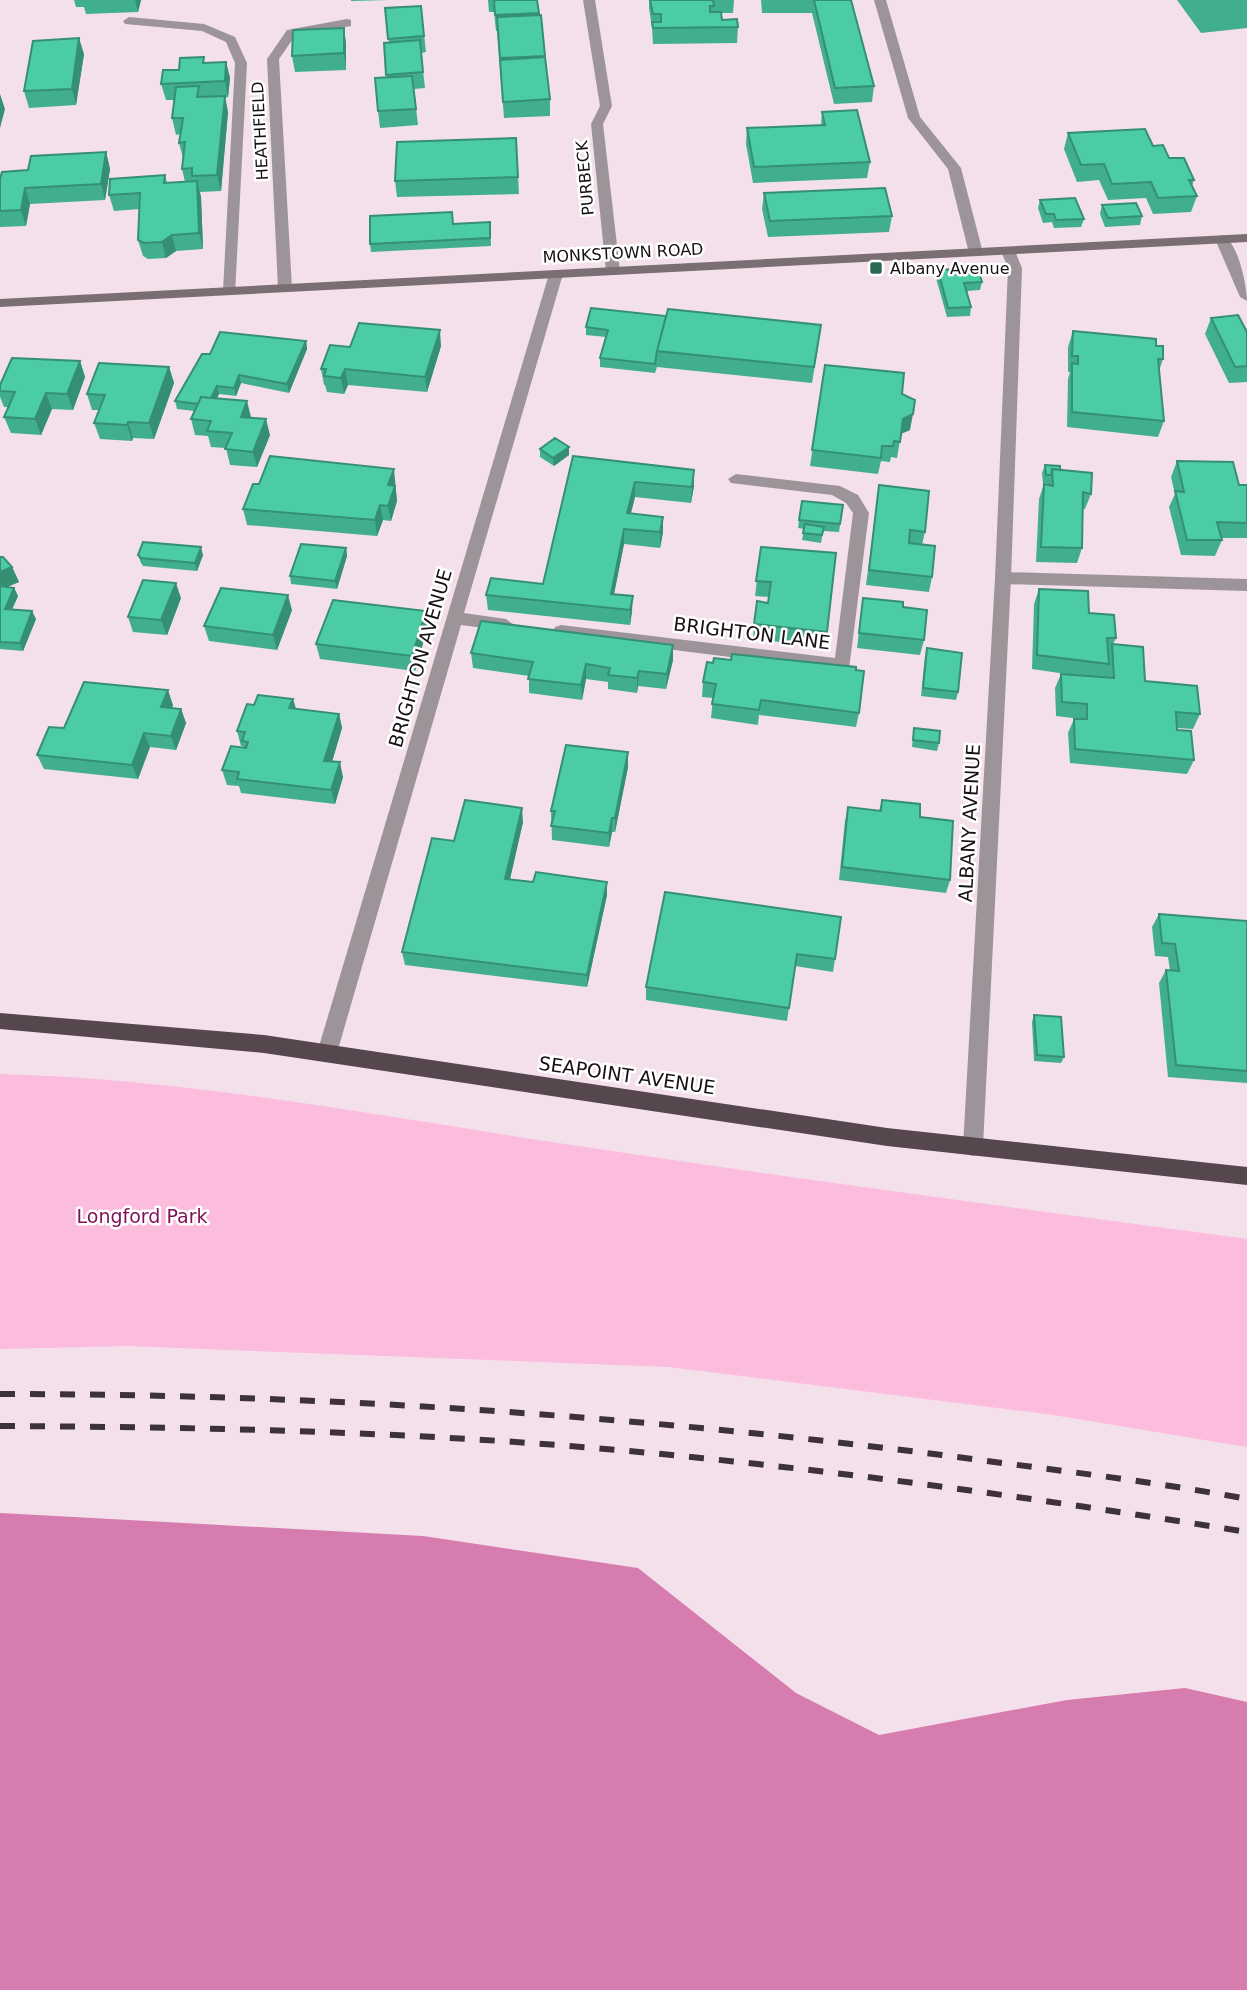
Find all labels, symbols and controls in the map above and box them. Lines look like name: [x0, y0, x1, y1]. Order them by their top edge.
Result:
street label: HEATHFIELD: [248, 81, 272, 181]
street label: PURBECK: [572, 139, 598, 216]
street label: MONKSTOWN ROAD: [542, 239, 704, 267]
place label: Albany Avenue: [890, 259, 1010, 278]
marker: Albany Avenue: [868, 260, 884, 276]
street label: BRIGHTON AVENUE: [384, 566, 456, 750]
street label: BRIGHTON LANE: [672, 612, 832, 654]
street label: ALBANY AVENUE: [954, 743, 984, 903]
street label: SEAPOINT AVENUE: [537, 1052, 717, 1098]
park label: Longford Park: [77, 1205, 207, 1227]

